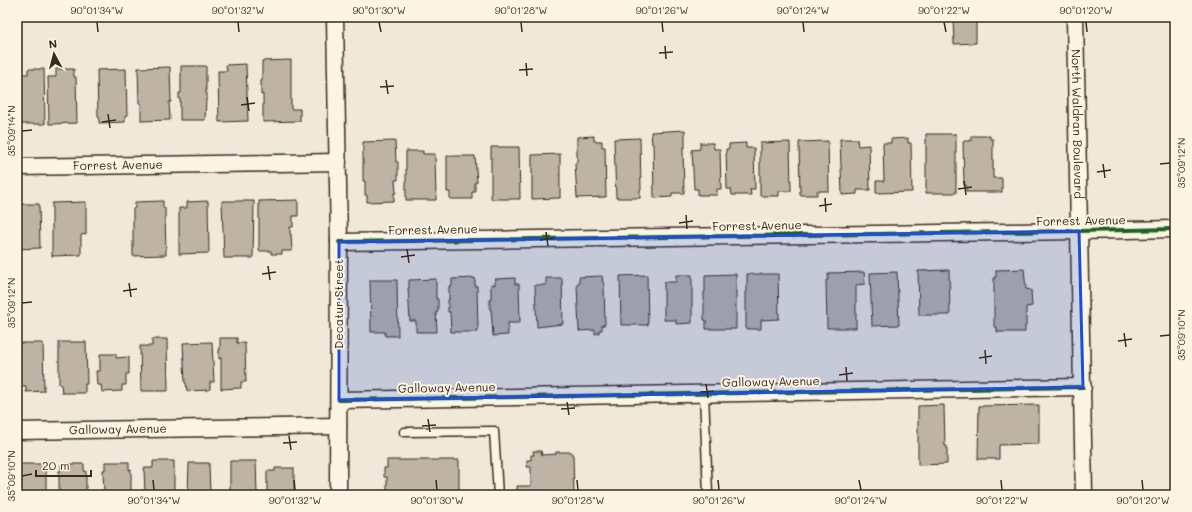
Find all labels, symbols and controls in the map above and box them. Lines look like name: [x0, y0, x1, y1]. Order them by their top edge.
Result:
text: 90°01'34"W: [71, 3, 124, 17]
text: 90°01'32"W: [212, 3, 264, 17]
text: 90°01'30"W: [352, 3, 406, 17]
text: 90°01'28"W: [495, 3, 548, 17]
text: 90°01'26"W: [636, 3, 689, 17]
text: 90°01'24"W: [777, 3, 829, 17]
text: 90°01'22"W: [918, 3, 970, 17]
text: 90°01'20"W: [1060, 3, 1113, 17]
north arrow: [34, 34, 74, 74]
text: N: [48, 36, 58, 52]
street label: North Waldran Boulevard: [1069, 49, 1087, 199]
text: 35°09'14"N: [4, 105, 18, 157]
text: 35°09'12"N: [1174, 138, 1188, 188]
street label: Forrest Avenue: [73, 156, 163, 173]
street label: Forrest Avenue: [1036, 211, 1126, 229]
street label: Forrest Avenue: [712, 216, 802, 234]
street label: Forrest Avenue: [388, 220, 478, 238]
street label: Decatur Street: [330, 259, 346, 349]
text: 35°09'12"N: [4, 278, 18, 328]
text: 35°09'10"N: [1174, 309, 1188, 361]
street label: Galloway Avenue: [722, 372, 820, 390]
street label: Galloway Avenue: [398, 378, 496, 396]
street label: Galloway Avenue: [69, 420, 167, 437]
text: 35°09'10"N: [4, 450, 18, 502]
scale bar: [36, 452, 91, 478]
text: 20 m: [42, 457, 70, 473]
text: 90°01'34"W: [128, 493, 181, 507]
text: 90°01'32"W: [269, 493, 321, 507]
text: 90°01'30"W: [410, 493, 464, 507]
text: 90°01'28"W: [552, 493, 605, 507]
text: 90°01'26"W: [693, 493, 746, 507]
text: 90°01'24"W: [835, 493, 887, 507]
text: 90°01'22"W: [976, 493, 1028, 507]
text: 90°01'20"W: [1117, 493, 1170, 507]

